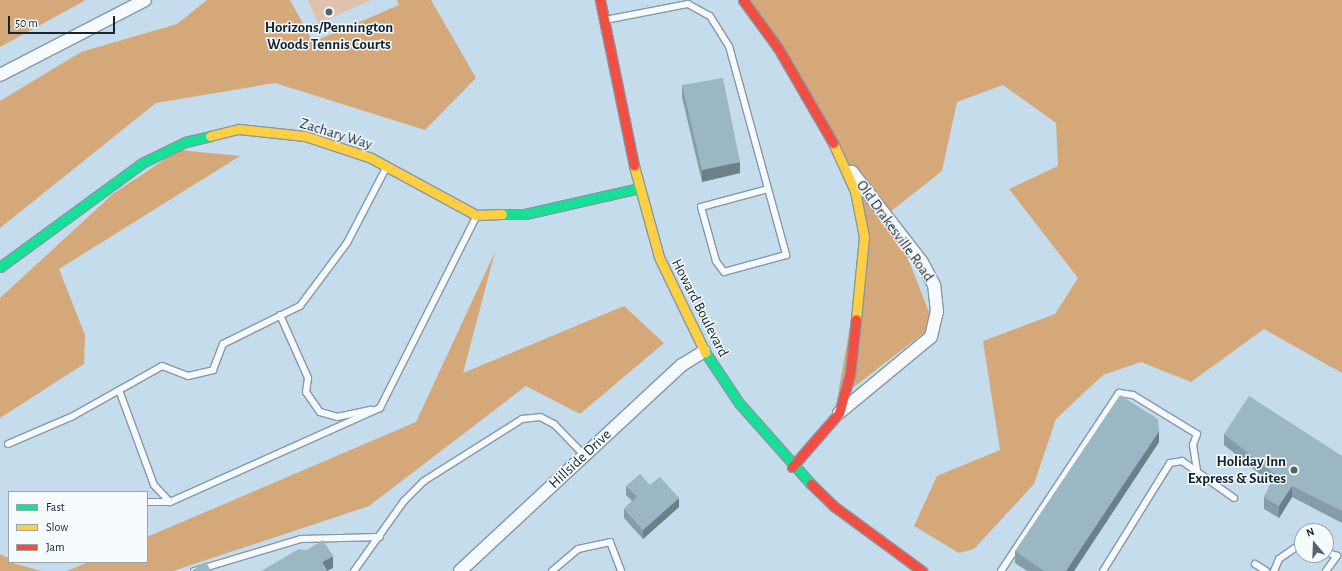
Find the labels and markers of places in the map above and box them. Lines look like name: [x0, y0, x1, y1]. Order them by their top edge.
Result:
marker: Horizons/Pennington Woods Tennis Courts: [324, 7, 334, 17]
place label: Horizons/Pennington Woods Tennis Courts: [265, 18, 393, 53]
place label: Holiday Inn Express & Suites: [1188, 452, 1286, 487]
marker: Holiday Inn Express & Suites: [1289, 465, 1299, 475]

